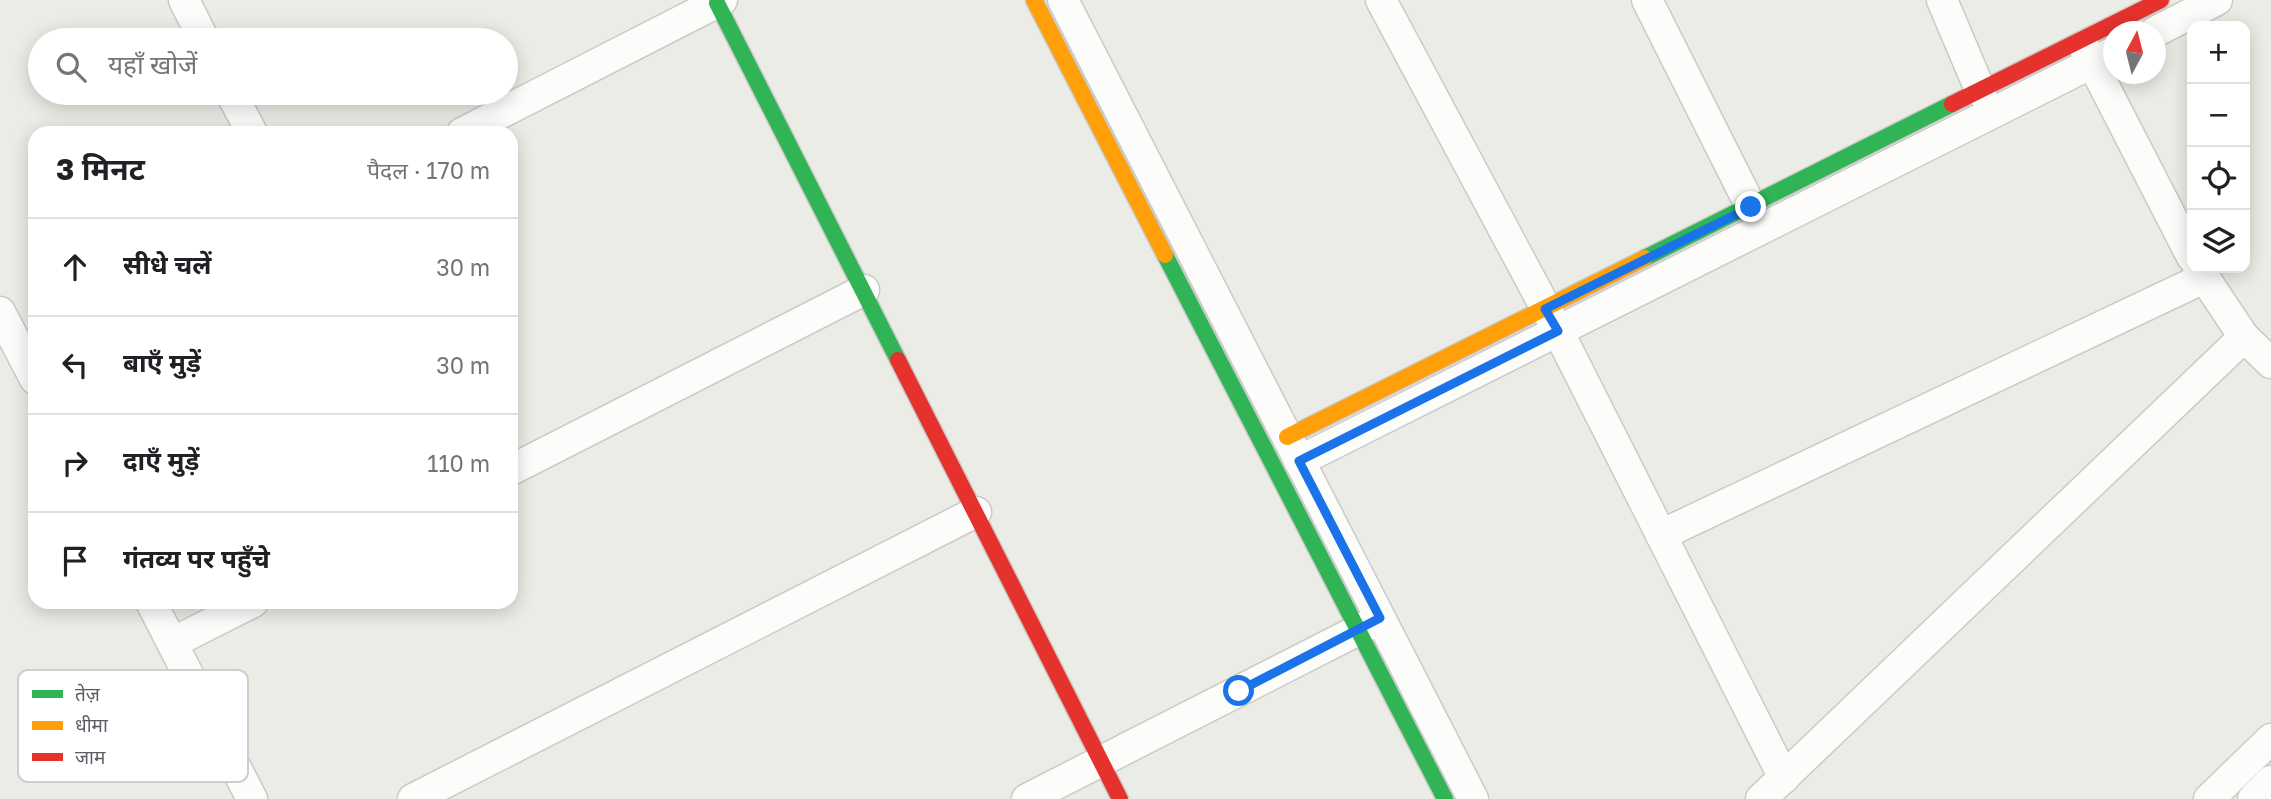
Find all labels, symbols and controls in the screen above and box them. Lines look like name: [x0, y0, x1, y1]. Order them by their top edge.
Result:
north arrow: [2103, 21, 2166, 84]
map controls: [2187, 21, 2250, 273]
button: +: [2187, 21, 2250, 84]
search box: [28, 28, 518, 105]
icon: search: [52, 48, 90, 86]
text: यहाँ खोजें: [108, 49, 197, 80]
button: −: [2187, 84, 2250, 147]
button: locate: [2187, 147, 2250, 210]
text: 3 मिनट: [56, 151, 145, 187]
text: पैदल · 170 m: [367, 156, 490, 184]
route end: [1735, 191, 1766, 222]
button: layers: [2187, 210, 2250, 273]
icon: ahead: [56, 248, 94, 286]
text: सीधे चलें: [123, 249, 211, 280]
text: 30 m: [436, 253, 490, 281]
icon: left: [56, 346, 94, 384]
text: बाएँ मुड़ें: [123, 347, 201, 378]
text: 30 m: [436, 351, 490, 379]
icon: right: [56, 444, 94, 482]
text: दाएँ मुड़ें: [123, 445, 199, 476]
text: 110 m: [427, 449, 490, 477]
icon: arrive: [56, 542, 94, 580]
text: गंतव्य पर पहुँचे: [123, 543, 270, 574]
legend: [18, 670, 248, 782]
route start: [1223, 675, 1254, 706]
text: तेज़: [75, 682, 101, 705]
text: धीमा: [75, 713, 109, 736]
text: जाम: [75, 745, 106, 768]

